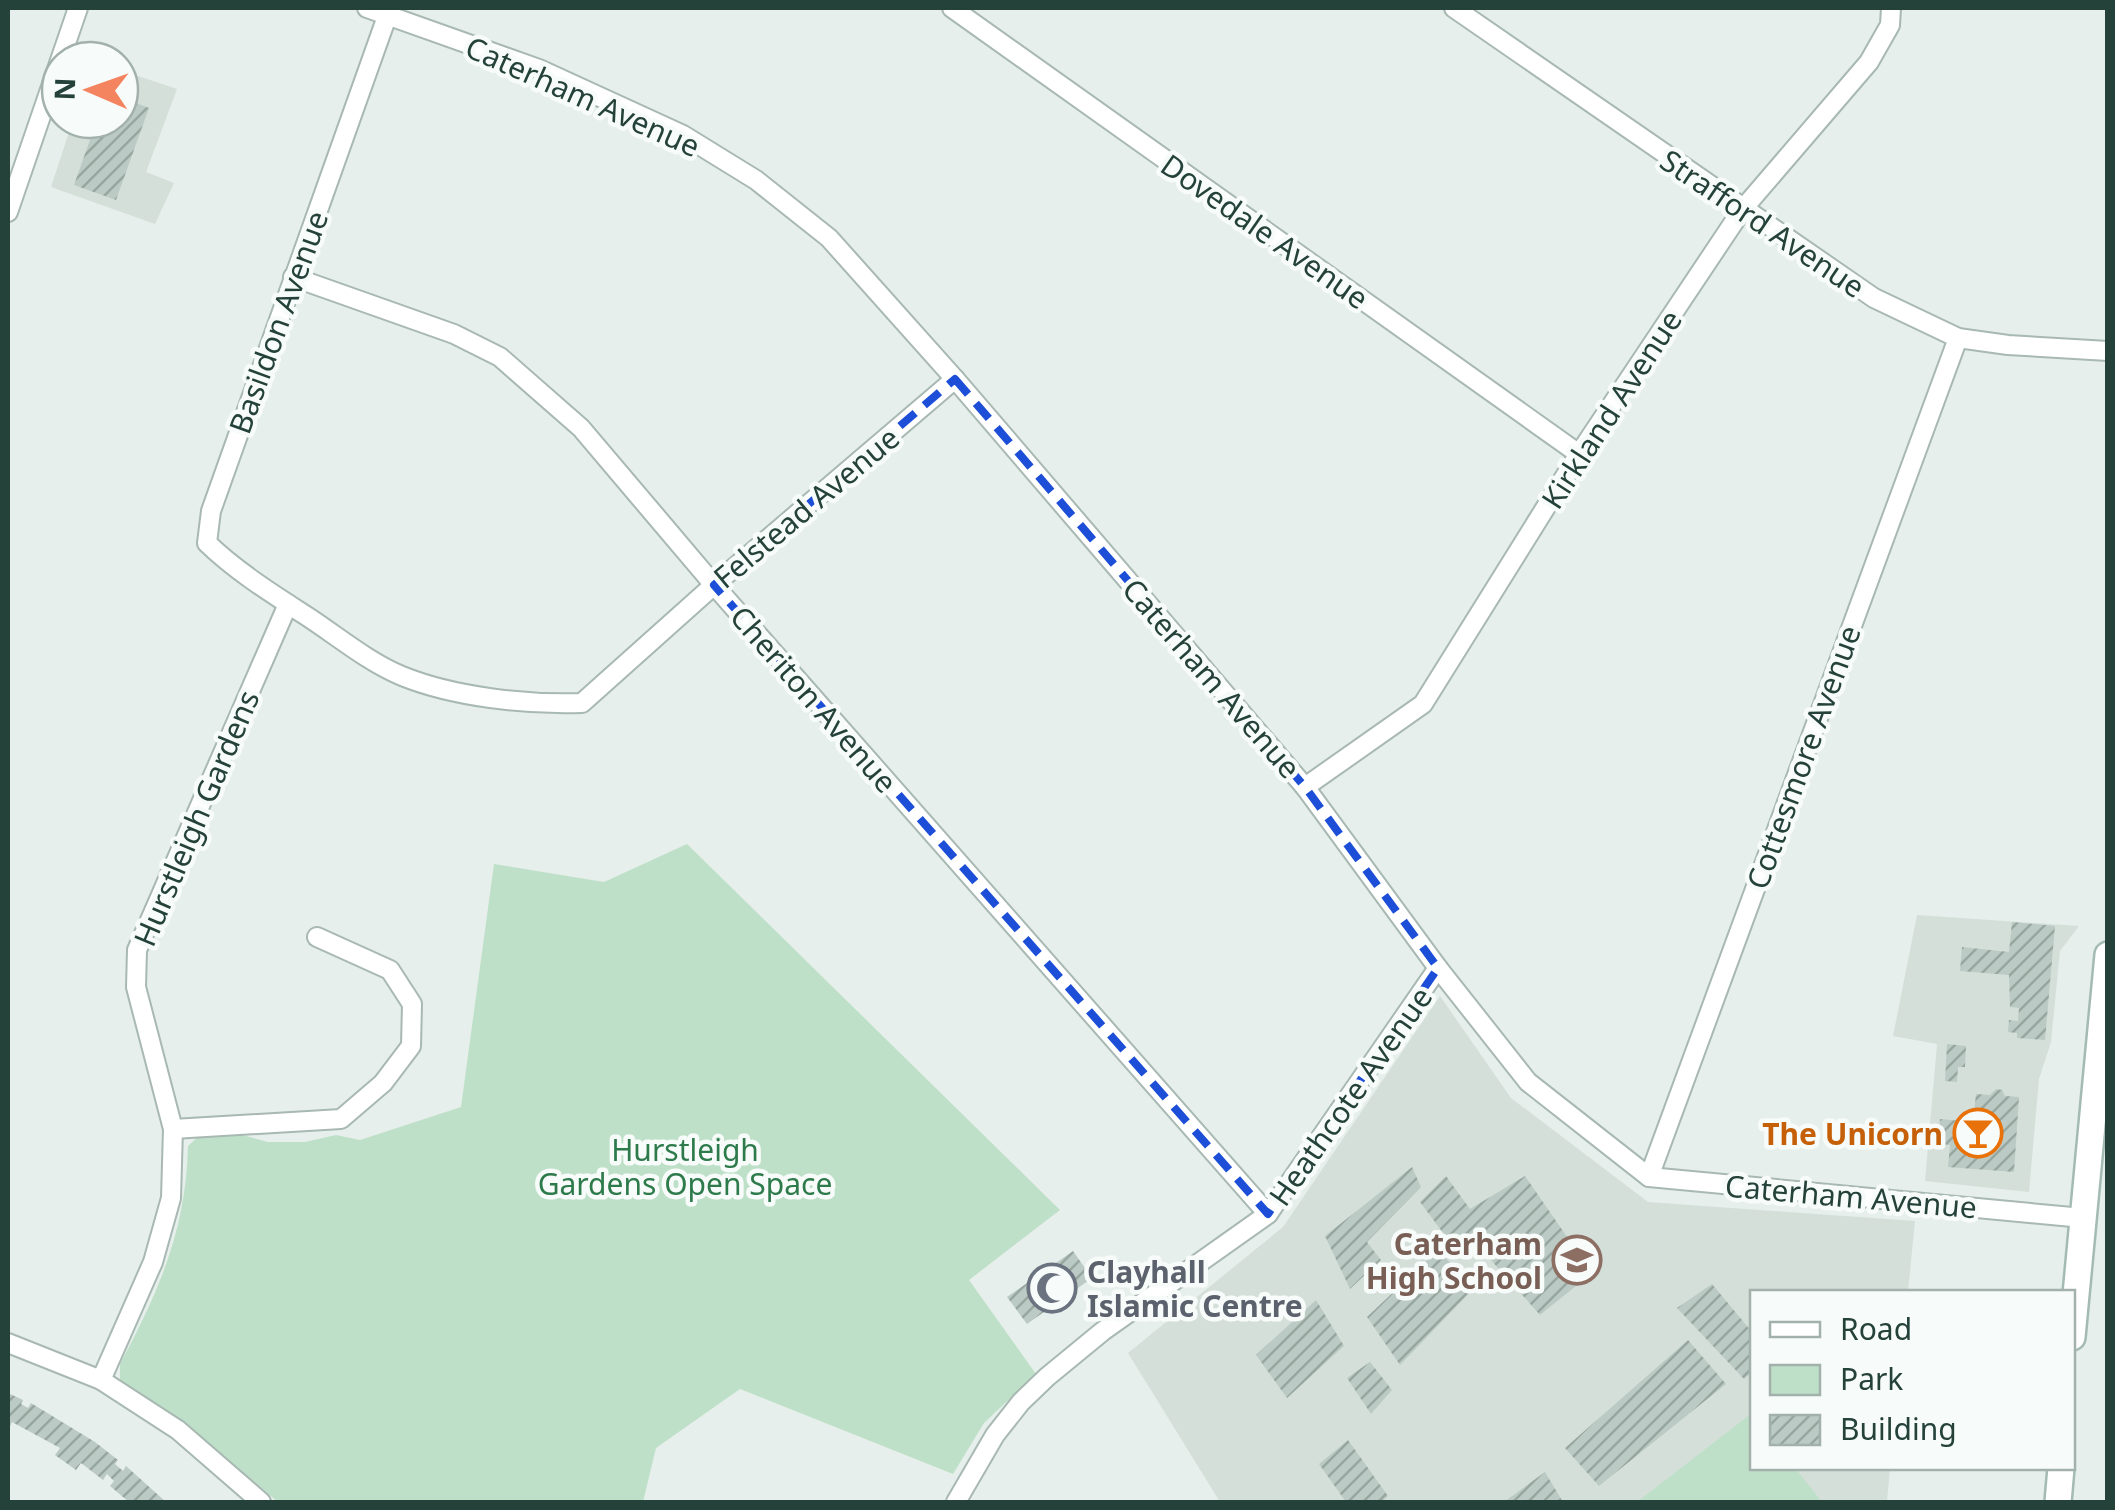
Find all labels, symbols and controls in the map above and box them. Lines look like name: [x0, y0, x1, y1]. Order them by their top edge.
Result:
street label: Caterham Avenue: [459, 26, 707, 166]
north arrow: [40, 40, 140, 140]
text: N: [45, 77, 83, 101]
street label: Strafford Avenue: [1653, 139, 1873, 307]
street label: Dovedale Avenue: [1153, 144, 1377, 318]
street label: Basildon Avenue: [219, 205, 337, 439]
street label: Kirkland Avenue: [1531, 302, 1691, 516]
street label: Felstead Avenue: [704, 417, 908, 597]
street label: Caterham Avenue: [1114, 569, 1310, 787]
street label: Cheriton Avenue: [721, 597, 907, 801]
street label: Cottesmore Avenue: [1736, 619, 1870, 895]
street label: Hurstleigh Gardens: [124, 684, 268, 952]
street label: Heathcote Avenue: [1259, 978, 1441, 1214]
bar icon: The Unicorn: [1952, 1107, 2004, 1159]
place label: The Unicorn: [1762, 1113, 1943, 1154]
park label: Hurstleigh Gardens Open Space: [538, 1129, 832, 1204]
street label: Caterham Avenue: [1723, 1165, 1979, 1227]
place label: Caterham High School: [1366, 1223, 1542, 1298]
school or university icon: Caterham High School: [1551, 1234, 1603, 1286]
place label: Clayhall Islamic Centre: [1087, 1251, 1303, 1326]
mosque icon: Clayhall Islamic Centre: [1026, 1262, 1078, 1314]
legend: [1750, 1290, 2075, 1470]
text: Road: [1840, 1308, 1912, 1349]
text: Park: [1840, 1358, 1903, 1399]
text: Building: [1840, 1408, 1957, 1449]

